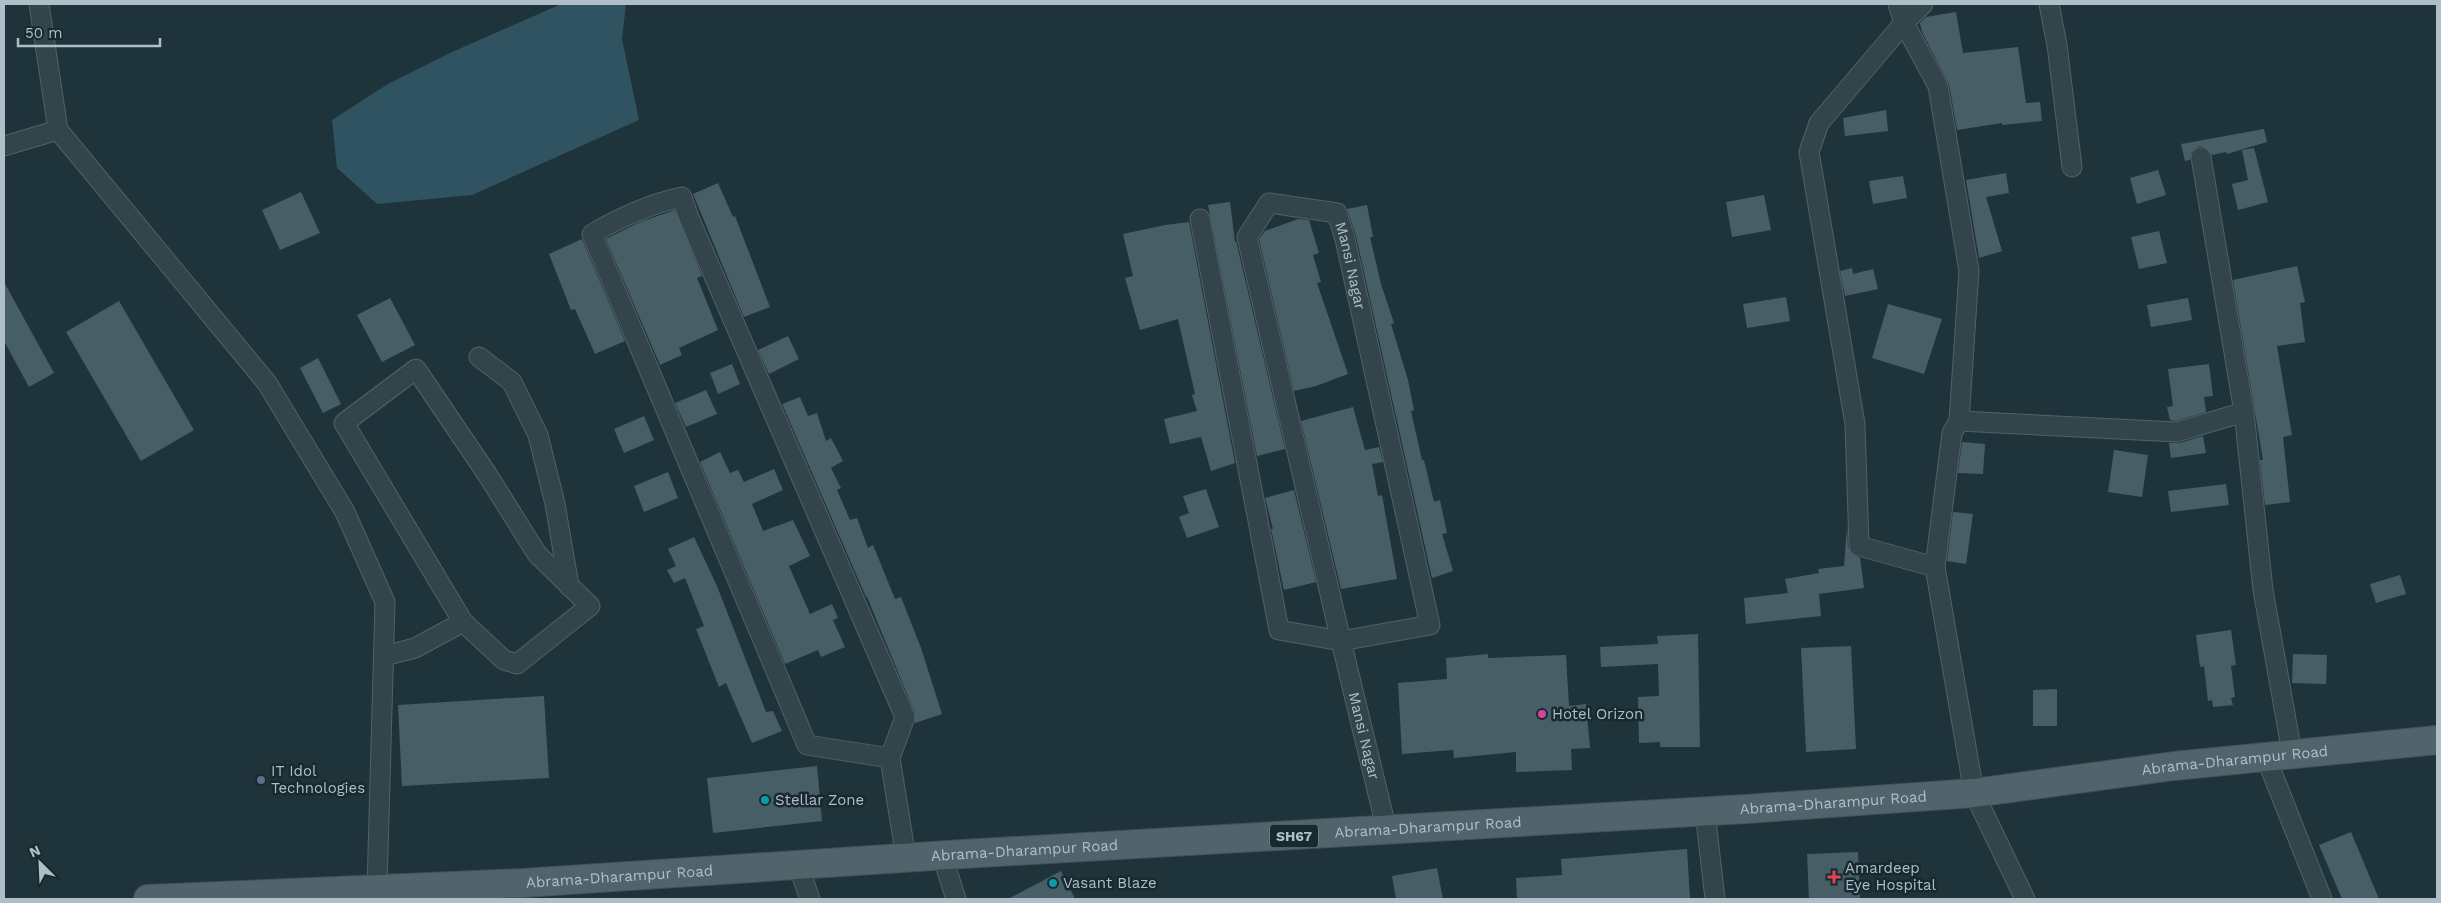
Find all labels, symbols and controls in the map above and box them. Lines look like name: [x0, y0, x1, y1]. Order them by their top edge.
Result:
scale bar: [18, 15, 160, 47]
text: 50 m: [25, 24, 62, 42]
street label: Mansi Nagar: [1331, 220, 1369, 311]
street label: Mansi Nagar: [1345, 690, 1383, 782]
place label: Hotel Orizon: [1552, 705, 1643, 723]
marker: Hotel Orizon: [1536, 708, 1548, 720]
street label: Abrama-Dharampur Road: [2140, 742, 2329, 779]
place label: IT Idol Technologies: [271, 762, 365, 797]
marker: IT Idol Technologies: [255, 774, 267, 786]
street label: Abrama-Dharampur Road: [1739, 787, 1927, 818]
place label: Stellar Zone: [775, 791, 864, 809]
marker: Stellar Zone: [759, 794, 771, 806]
street label: Abrama-Dharampur Road: [1334, 813, 1522, 842]
road number: SH67: [1270, 824, 1318, 848]
street label: Abrama-Dharampur Road: [930, 836, 1119, 865]
north arrow: [15, 838, 65, 888]
text: N: [27, 842, 43, 861]
place label: Amardeep Eye Hospital: [1845, 859, 1937, 894]
street label: Abrama-Dharampur Road: [525, 861, 714, 892]
marker: Amardeep Eye Hospital: [1827, 870, 1841, 884]
place label: Vasant Blaze: [1063, 874, 1157, 892]
marker: Vasant Blaze: [1047, 877, 1059, 889]

